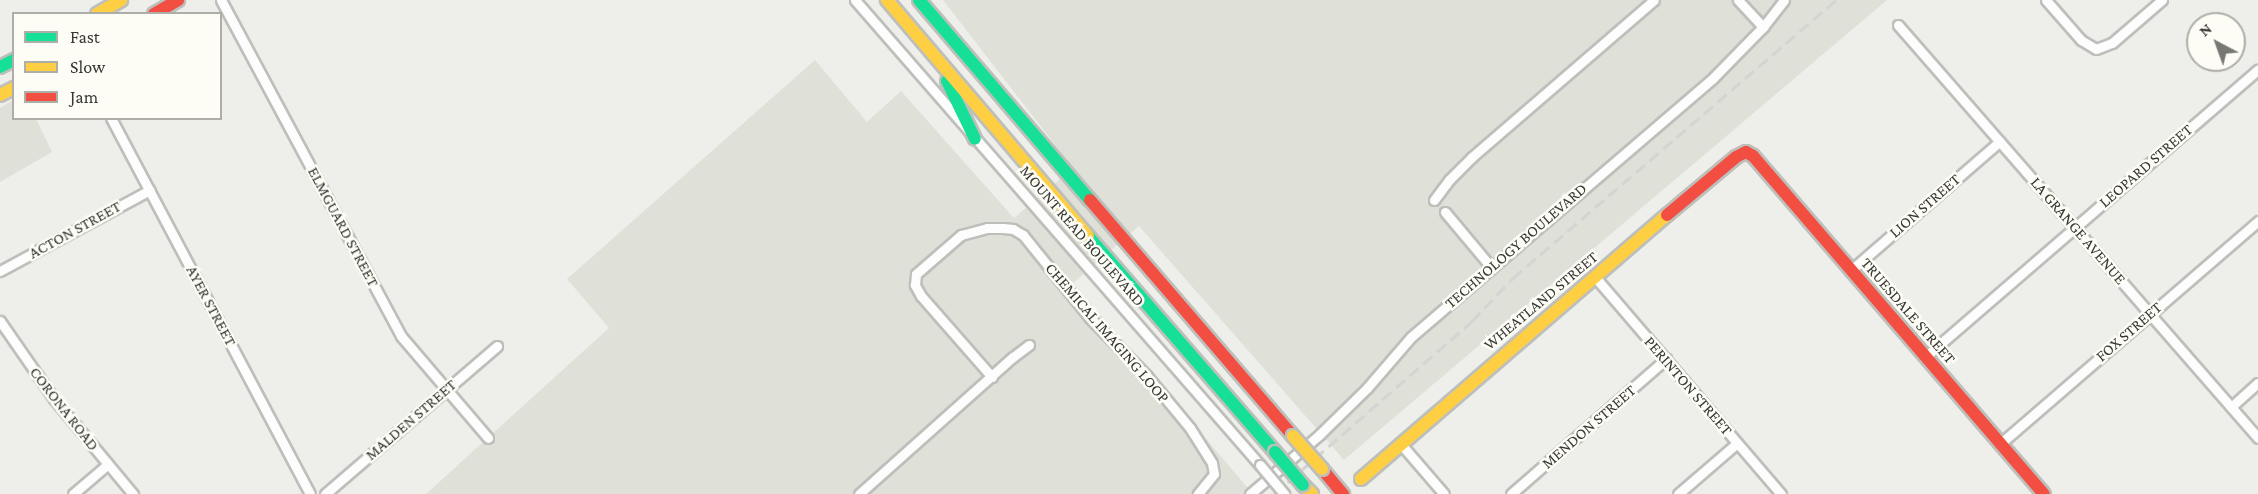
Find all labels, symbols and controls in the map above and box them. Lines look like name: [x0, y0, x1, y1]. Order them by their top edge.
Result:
legend: [12, 12, 222, 120]
north arrow: [2186, 12, 2246, 72]
text: N: [2195, 20, 2215, 40]
text: Fast: [70, 27, 100, 47]
text: Slow: [70, 57, 105, 77]
text: Jam: [70, 87, 98, 107]
street label: LEOPARD STREET: [2095, 120, 2197, 212]
street label: MOUNT READ BOULEVARD: [1016, 162, 1148, 310]
street label: ELMGUARD STREET: [303, 164, 383, 290]
street label: LION STREET: [1885, 170, 1965, 242]
street label: LA GRANGE AVENUE: [2026, 173, 2130, 289]
street label: TECHNOLOGY BOULEVARD: [1441, 179, 1591, 313]
street label: ACTON STREET: [26, 197, 124, 263]
street label: WHEATLAND STREET: [1480, 248, 1602, 354]
street label: TRUESDALE STREET: [1857, 254, 1959, 368]
street label: CHEMICAL IMAGING LOOP: [1041, 259, 1173, 407]
street label: AYER STREET: [182, 262, 240, 350]
street label: FOX STREET: [2092, 298, 2166, 366]
street label: PERINTON STREET: [1640, 333, 1736, 439]
street label: CORONA ROAD: [25, 363, 103, 455]
street label: MALDEN STREET: [362, 375, 460, 465]
street label: MENDON STREET: [1538, 381, 1640, 473]

